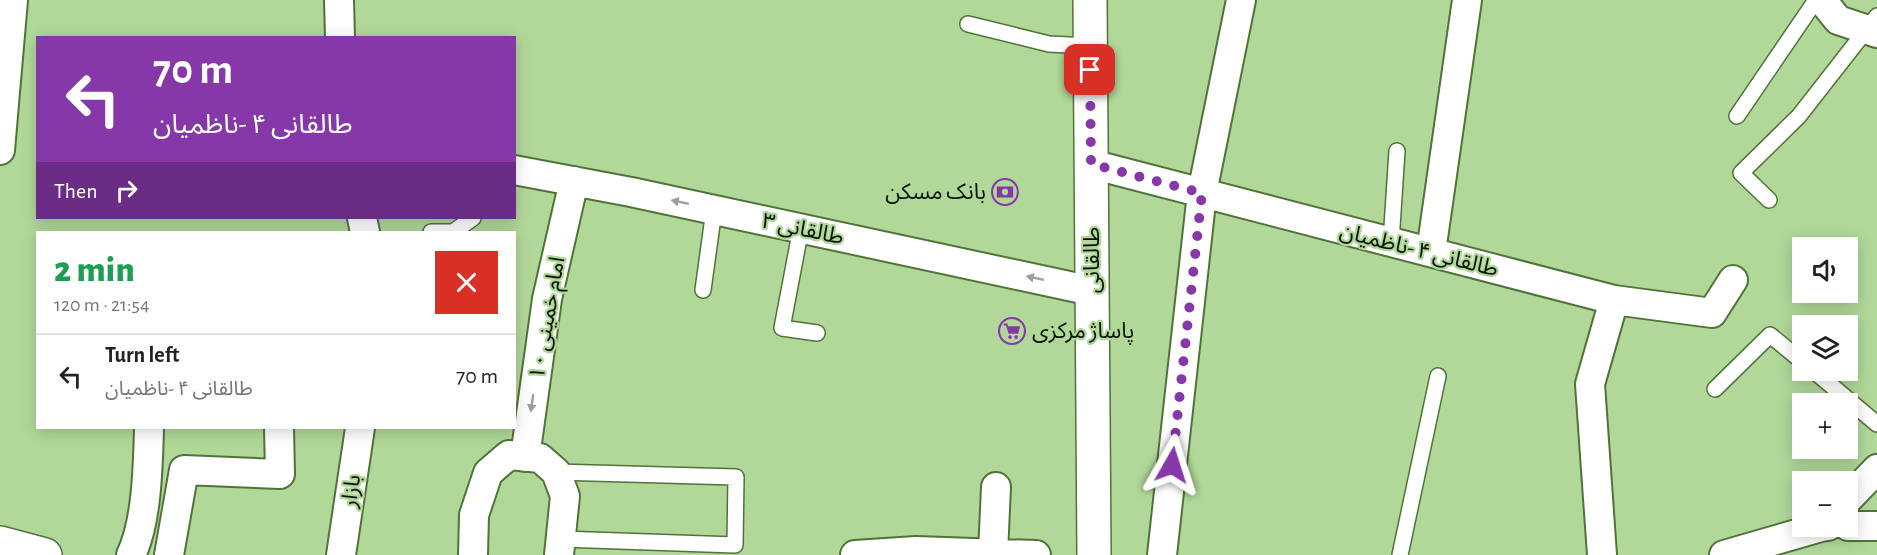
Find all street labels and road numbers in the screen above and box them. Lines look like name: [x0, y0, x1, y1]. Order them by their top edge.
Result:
street label: طالقانی ۳: [760, 210, 846, 249]
street label: طالقانی ۴ -ناظمیان: [1337, 220, 1501, 281]
street label: طالقانی: [1081, 227, 1104, 293]
street label: امام خمینی ۱۰: [525, 255, 574, 382]
street label: بازار: [338, 473, 366, 510]

